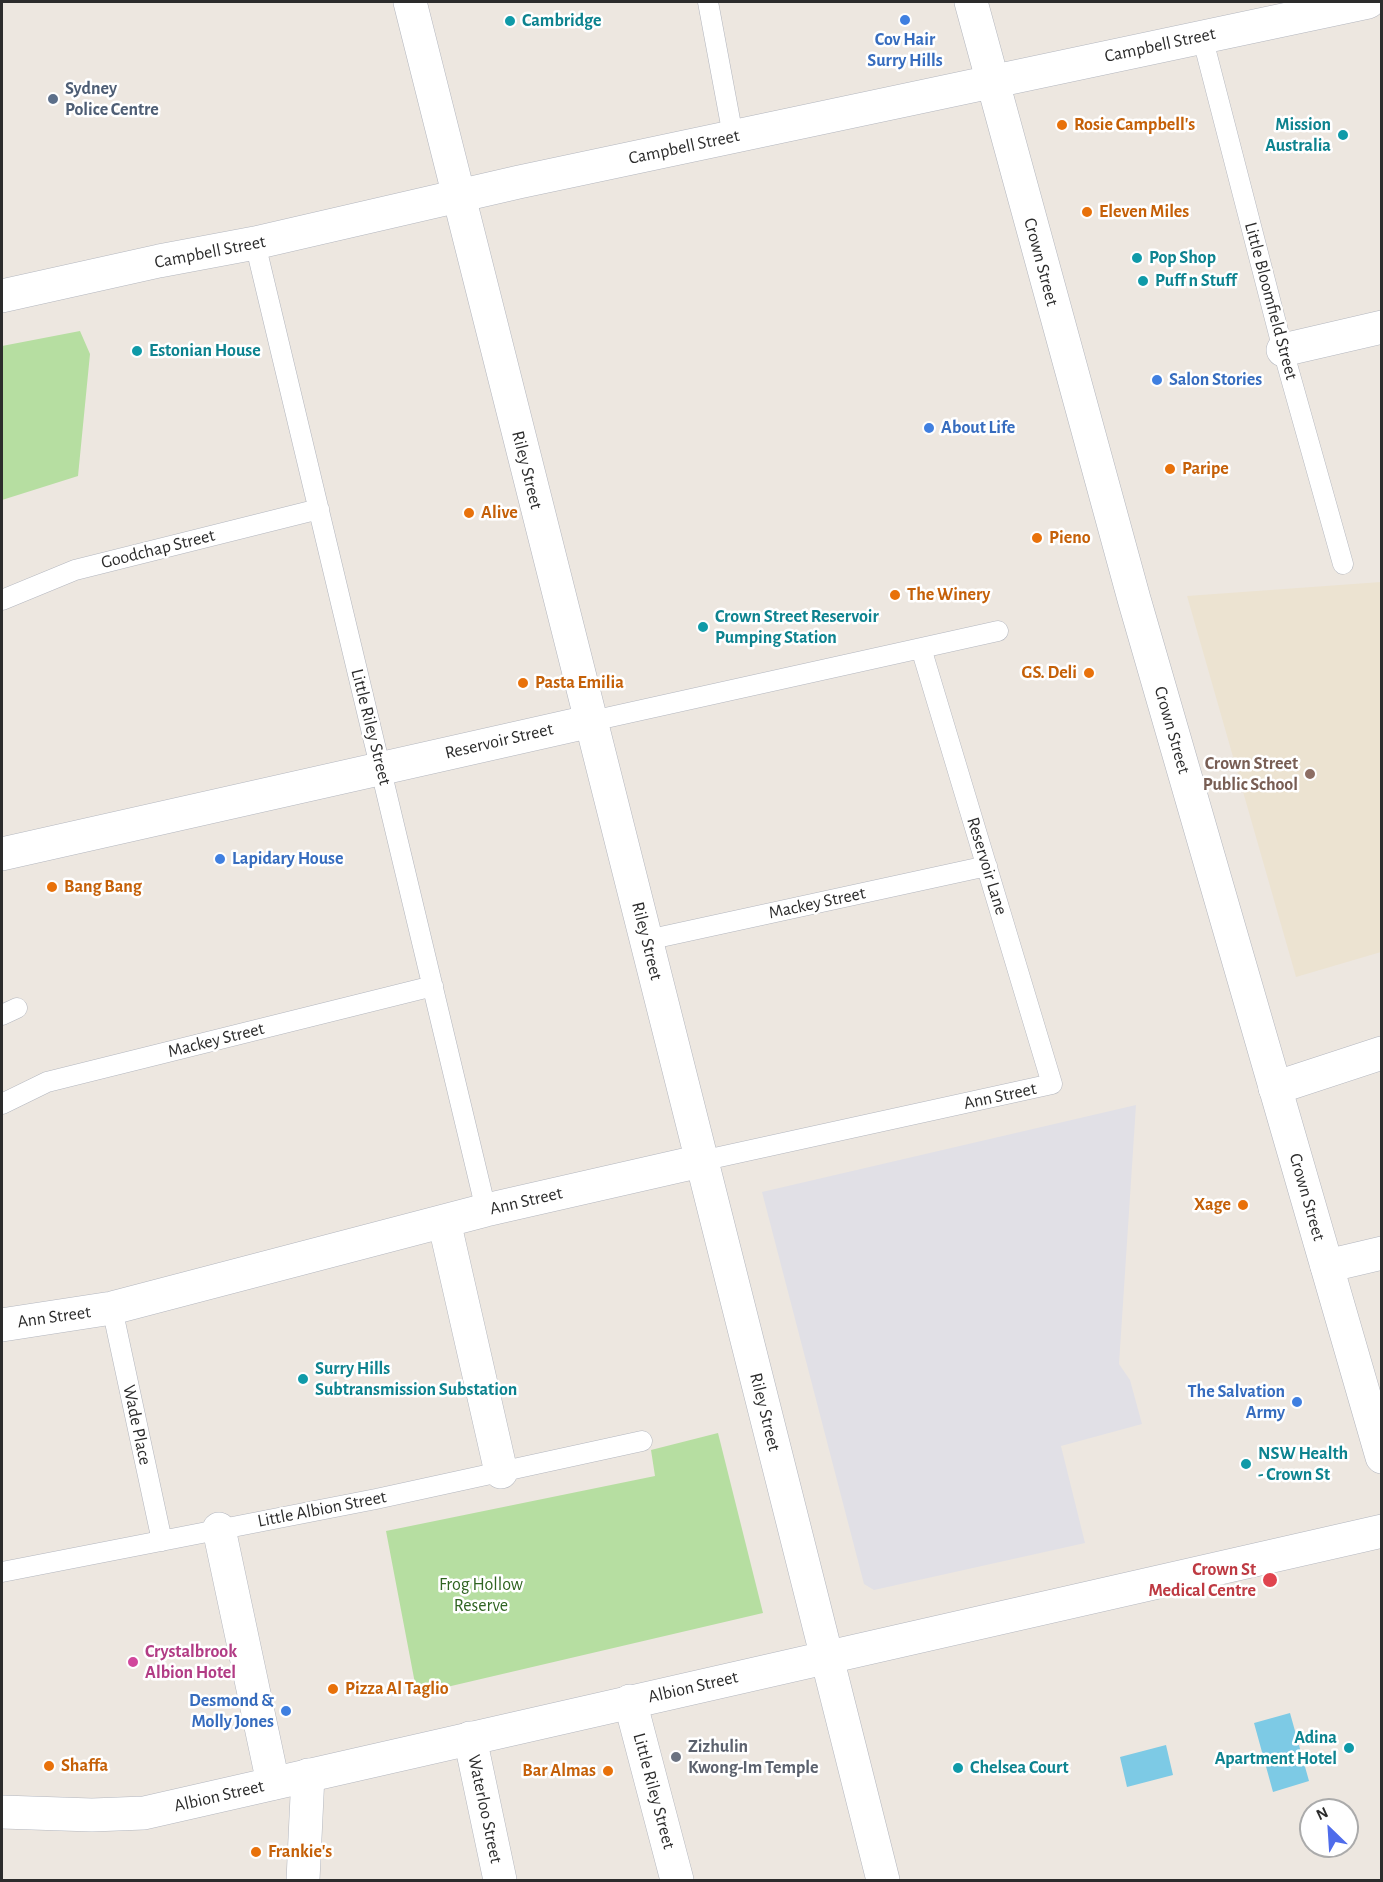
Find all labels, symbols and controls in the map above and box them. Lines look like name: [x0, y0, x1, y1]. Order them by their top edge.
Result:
place label: Cambridge: [522, 10, 602, 32]
marker: Cov Hair Surry Hills: [898, 13, 912, 27]
marker: Cambridge: [503, 14, 517, 28]
street label: Campbell Street: [1103, 23, 1217, 67]
place label: Cov Hair Surry Hills: [867, 29, 943, 72]
place label: Sydney Police Centre: [65, 78, 159, 121]
marker: Sydney Police Centre: [46, 92, 60, 106]
place label: Rosie Campbell's: [1074, 114, 1195, 136]
place label: Mission Australia: [1265, 114, 1331, 156]
marker: Rosie Campbell's: [1055, 118, 1069, 132]
street label: Campbell Street: [627, 125, 741, 169]
marker: Mission Australia: [1336, 128, 1350, 142]
place label: Eleven Miles: [1099, 201, 1189, 223]
marker: Eleven Miles: [1080, 205, 1094, 219]
street label: Crown Street: [1019, 216, 1063, 308]
street label: Little Bloomfield Street: [1240, 220, 1302, 382]
street label: Campbell Street: [153, 231, 267, 273]
place label: Pop Shop: [1149, 247, 1216, 269]
marker: Pop Shop: [1130, 251, 1144, 265]
place label: Puff n Stuff: [1155, 270, 1237, 292]
marker: Puff n Stuff: [1136, 274, 1150, 288]
place label: Estonian House: [149, 340, 261, 362]
marker: Estonian House: [130, 344, 144, 358]
place label: Salon Stories: [1169, 369, 1262, 391]
marker: Salon Stories: [1150, 373, 1164, 387]
place label: About Life: [941, 417, 1015, 439]
marker: About Life: [922, 421, 936, 435]
street label: Riley Street: [507, 429, 547, 511]
place label: Paripe: [1182, 458, 1229, 480]
marker: Paripe: [1163, 462, 1177, 476]
place label: Alive: [481, 502, 518, 524]
marker: Alive: [462, 506, 476, 520]
street label: Goodchap Street: [99, 524, 217, 574]
place label: Pieno: [1049, 527, 1091, 549]
marker: Pieno: [1030, 531, 1044, 545]
place label: The Winery: [907, 584, 990, 606]
marker: The Winery: [888, 588, 902, 602]
place label: Crown Street Reservoir Pumping Station: [715, 606, 879, 648]
marker: Crown Street Reservoir Pumping Station: [696, 620, 710, 634]
place label: GS. Deli: [1022, 662, 1077, 684]
marker: GS. Deli: [1082, 666, 1096, 680]
street label: Little Riley Street: [346, 667, 396, 787]
place label: Pasta Emilia: [535, 672, 624, 694]
marker: Pasta Emilia: [516, 676, 530, 690]
street label: Crown Street: [1149, 684, 1195, 776]
street label: Reservoir Street: [443, 718, 555, 764]
place label: Crown Street Public School: [1203, 753, 1298, 795]
marker: Crown Street Public School: [1303, 767, 1317, 781]
street label: Reservoir Lane: [962, 814, 1012, 918]
place label: Lapidary House: [232, 848, 343, 870]
marker: Lapidary House: [213, 852, 227, 866]
place label: Bang Bang: [64, 876, 142, 898]
marker: Bang Bang: [45, 880, 59, 894]
street label: Mackey Street: [767, 882, 867, 924]
street label: Riley Street: [627, 900, 667, 982]
street label: Mackey Street: [166, 1018, 266, 1062]
street label: Ann Street: [962, 1078, 1038, 1114]
street label: Crown Street: [1284, 1151, 1330, 1243]
street label: Ann Street: [488, 1182, 564, 1220]
place label: Xage: [1194, 1194, 1231, 1216]
marker: Xage: [1236, 1198, 1250, 1212]
street label: Ann Street: [16, 1301, 92, 1333]
place label: Surry Hills Subtransmission Substation: [315, 1358, 517, 1400]
street label: Riley Street: [745, 1371, 785, 1453]
marker: Surry Hills Subtransmission Substation: [296, 1372, 310, 1386]
place label: The Salvation Army: [1187, 1381, 1285, 1424]
street label: Wade Place: [118, 1383, 156, 1467]
marker: The Salvation Army: [1290, 1395, 1304, 1409]
place label: NSW Health - Crown St: [1258, 1443, 1348, 1486]
marker: NSW Health - Crown St: [1239, 1457, 1253, 1471]
street label: Little Albion Street: [256, 1486, 388, 1532]
place label: Crown St Medical Centre: [1149, 1559, 1256, 1602]
marker: Crown St Medical Centre: [1261, 1571, 1279, 1589]
park label: Frog Hollow Reserve: [439, 1574, 523, 1616]
place label: Crystalbrook Albion Hotel: [145, 1641, 237, 1684]
marker: Crystalbrook Albion Hotel: [126, 1655, 140, 1669]
street label: Albion Street: [646, 1666, 740, 1708]
place label: Pizza Al Taglio: [345, 1678, 449, 1700]
marker: Pizza Al Taglio: [326, 1682, 340, 1696]
place label: Desmond & Molly Jones: [189, 1690, 274, 1732]
marker: Desmond & Molly Jones: [279, 1704, 293, 1718]
place label: Adina Apartment Hotel: [1215, 1727, 1337, 1770]
street label: Little Riley Street: [628, 1731, 680, 1851]
place label: Zizhulin Kwong-Im Temple: [688, 1736, 819, 1778]
marker: Adina Apartment Hotel: [1342, 1741, 1356, 1755]
marker: Zizhulin Kwong-Im Temple: [669, 1750, 683, 1764]
street label: Waterloo Street: [463, 1753, 507, 1865]
place label: Shaffa: [61, 1755, 108, 1777]
place label: Chelsea Court: [970, 1757, 1069, 1779]
marker: Shaffa: [42, 1759, 56, 1773]
place label: Bar Almas: [522, 1760, 596, 1782]
marker: Chelsea Court: [951, 1761, 965, 1775]
marker: Bar Almas: [601, 1764, 615, 1778]
street label: Albion Street: [172, 1775, 266, 1817]
north arrow: [1299, 1798, 1359, 1858]
text: N: [1314, 1804, 1331, 1823]
place label: Frankie's: [268, 1841, 332, 1863]
marker: Frankie's: [249, 1845, 263, 1859]

